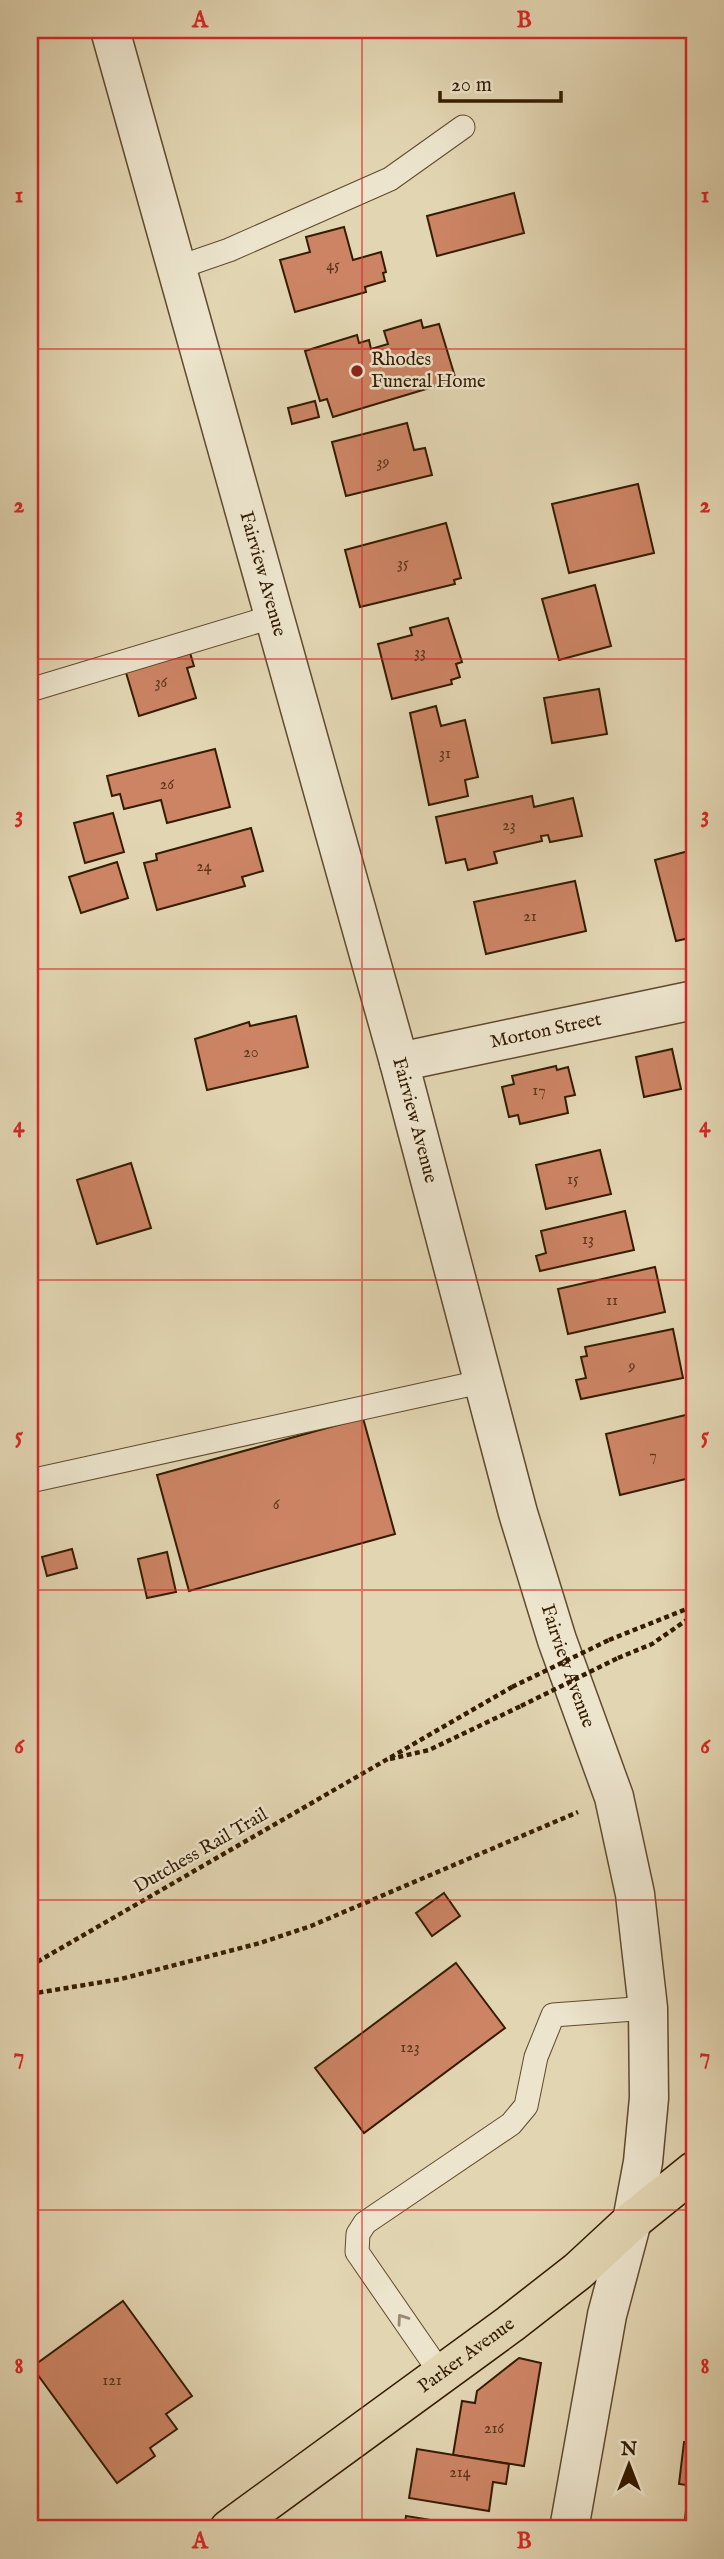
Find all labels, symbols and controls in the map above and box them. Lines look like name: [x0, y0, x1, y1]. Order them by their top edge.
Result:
text: A: [191, 6, 209, 35]
text: B: [516, 6, 532, 35]
scale bar: [440, 60, 561, 104]
text: 20 m: [451, 72, 492, 99]
text: 1: [15, 181, 23, 210]
text: 1: [701, 181, 709, 210]
house number: 45: [326, 256, 340, 276]
place label: Rhodes Funeral Home: [371, 348, 486, 394]
marker: Rhodes Funeral Home: [349, 363, 365, 379]
house number: 39: [377, 453, 389, 473]
text: 2: [14, 491, 25, 520]
text: 2: [700, 491, 711, 520]
street label: Fairview Avenue: [233, 509, 291, 640]
house number: 35: [397, 554, 409, 574]
house number: 33: [414, 643, 426, 663]
house number: 36: [155, 673, 168, 693]
house number: 31: [439, 744, 451, 764]
house number: 26: [160, 775, 174, 795]
text: 3: [15, 801, 23, 830]
text: 3: [701, 801, 709, 830]
house number: 23: [502, 816, 516, 836]
house number: 24: [196, 857, 212, 877]
house number: 21: [523, 907, 537, 927]
street label: Morton Street: [488, 1008, 604, 1055]
house number: 20: [243, 1043, 259, 1063]
street label: Fairview Avenue: [386, 1055, 443, 1186]
house number: 17: [532, 1081, 546, 1101]
text: 4: [13, 1111, 25, 1140]
text: 4: [699, 1111, 711, 1140]
house number: 15: [567, 1170, 579, 1190]
house number: 13: [582, 1230, 594, 1250]
house number: 11: [606, 1291, 618, 1311]
house number: 9: [628, 1357, 636, 1377]
text: 5: [15, 1422, 24, 1451]
text: 5: [701, 1422, 710, 1451]
house number: 7: [649, 1446, 657, 1466]
house number: 6: [273, 1495, 280, 1515]
street label: Fairview Avenue: [535, 1602, 600, 1731]
text: 6: [14, 1732, 25, 1761]
text: 6: [700, 1732, 711, 1761]
street label: Dutchess Rail Trail: [130, 1802, 273, 1899]
house number: 123: [400, 2038, 420, 2058]
text: 7: [14, 2042, 24, 2071]
text: 7: [700, 2042, 710, 2071]
street label: Parker Avenue: [413, 2312, 520, 2399]
one-way arrow: [398, 2314, 411, 2327]
text: 8: [14, 2352, 24, 2381]
text: 8: [700, 2352, 710, 2381]
house number: 121: [102, 2371, 122, 2391]
house number: 216: [484, 2419, 504, 2439]
north arrow: [594, 2430, 664, 2500]
text: N: [620, 2438, 638, 2462]
house number: 214: [449, 2463, 471, 2483]
text: A: [191, 2527, 209, 2556]
text: B: [516, 2527, 532, 2556]

